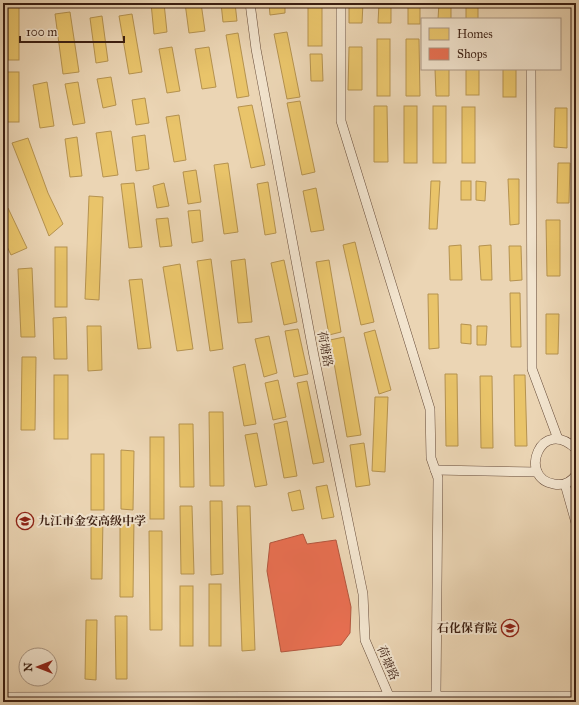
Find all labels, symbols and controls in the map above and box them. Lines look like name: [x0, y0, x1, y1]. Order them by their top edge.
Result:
scale bar: [20, 18, 124, 44]
legend: [421, 18, 561, 70]
text: 100 m: [26, 25, 57, 39]
text: Homes: [457, 27, 493, 41]
text: Shops: [457, 47, 487, 61]
street label: 荷塘路: [315, 330, 335, 368]
school or university icon: 九江市金安高级中学: [15, 511, 35, 531]
place label: 九江市金安高级中学: [38, 514, 146, 528]
school or university icon: 石化保育院: [500, 618, 520, 638]
place label: 石化保育院: [437, 621, 497, 635]
street label: 荷塘路: [375, 644, 401, 682]
north arrow: [18, 647, 58, 687]
text: N: [22, 662, 35, 672]

